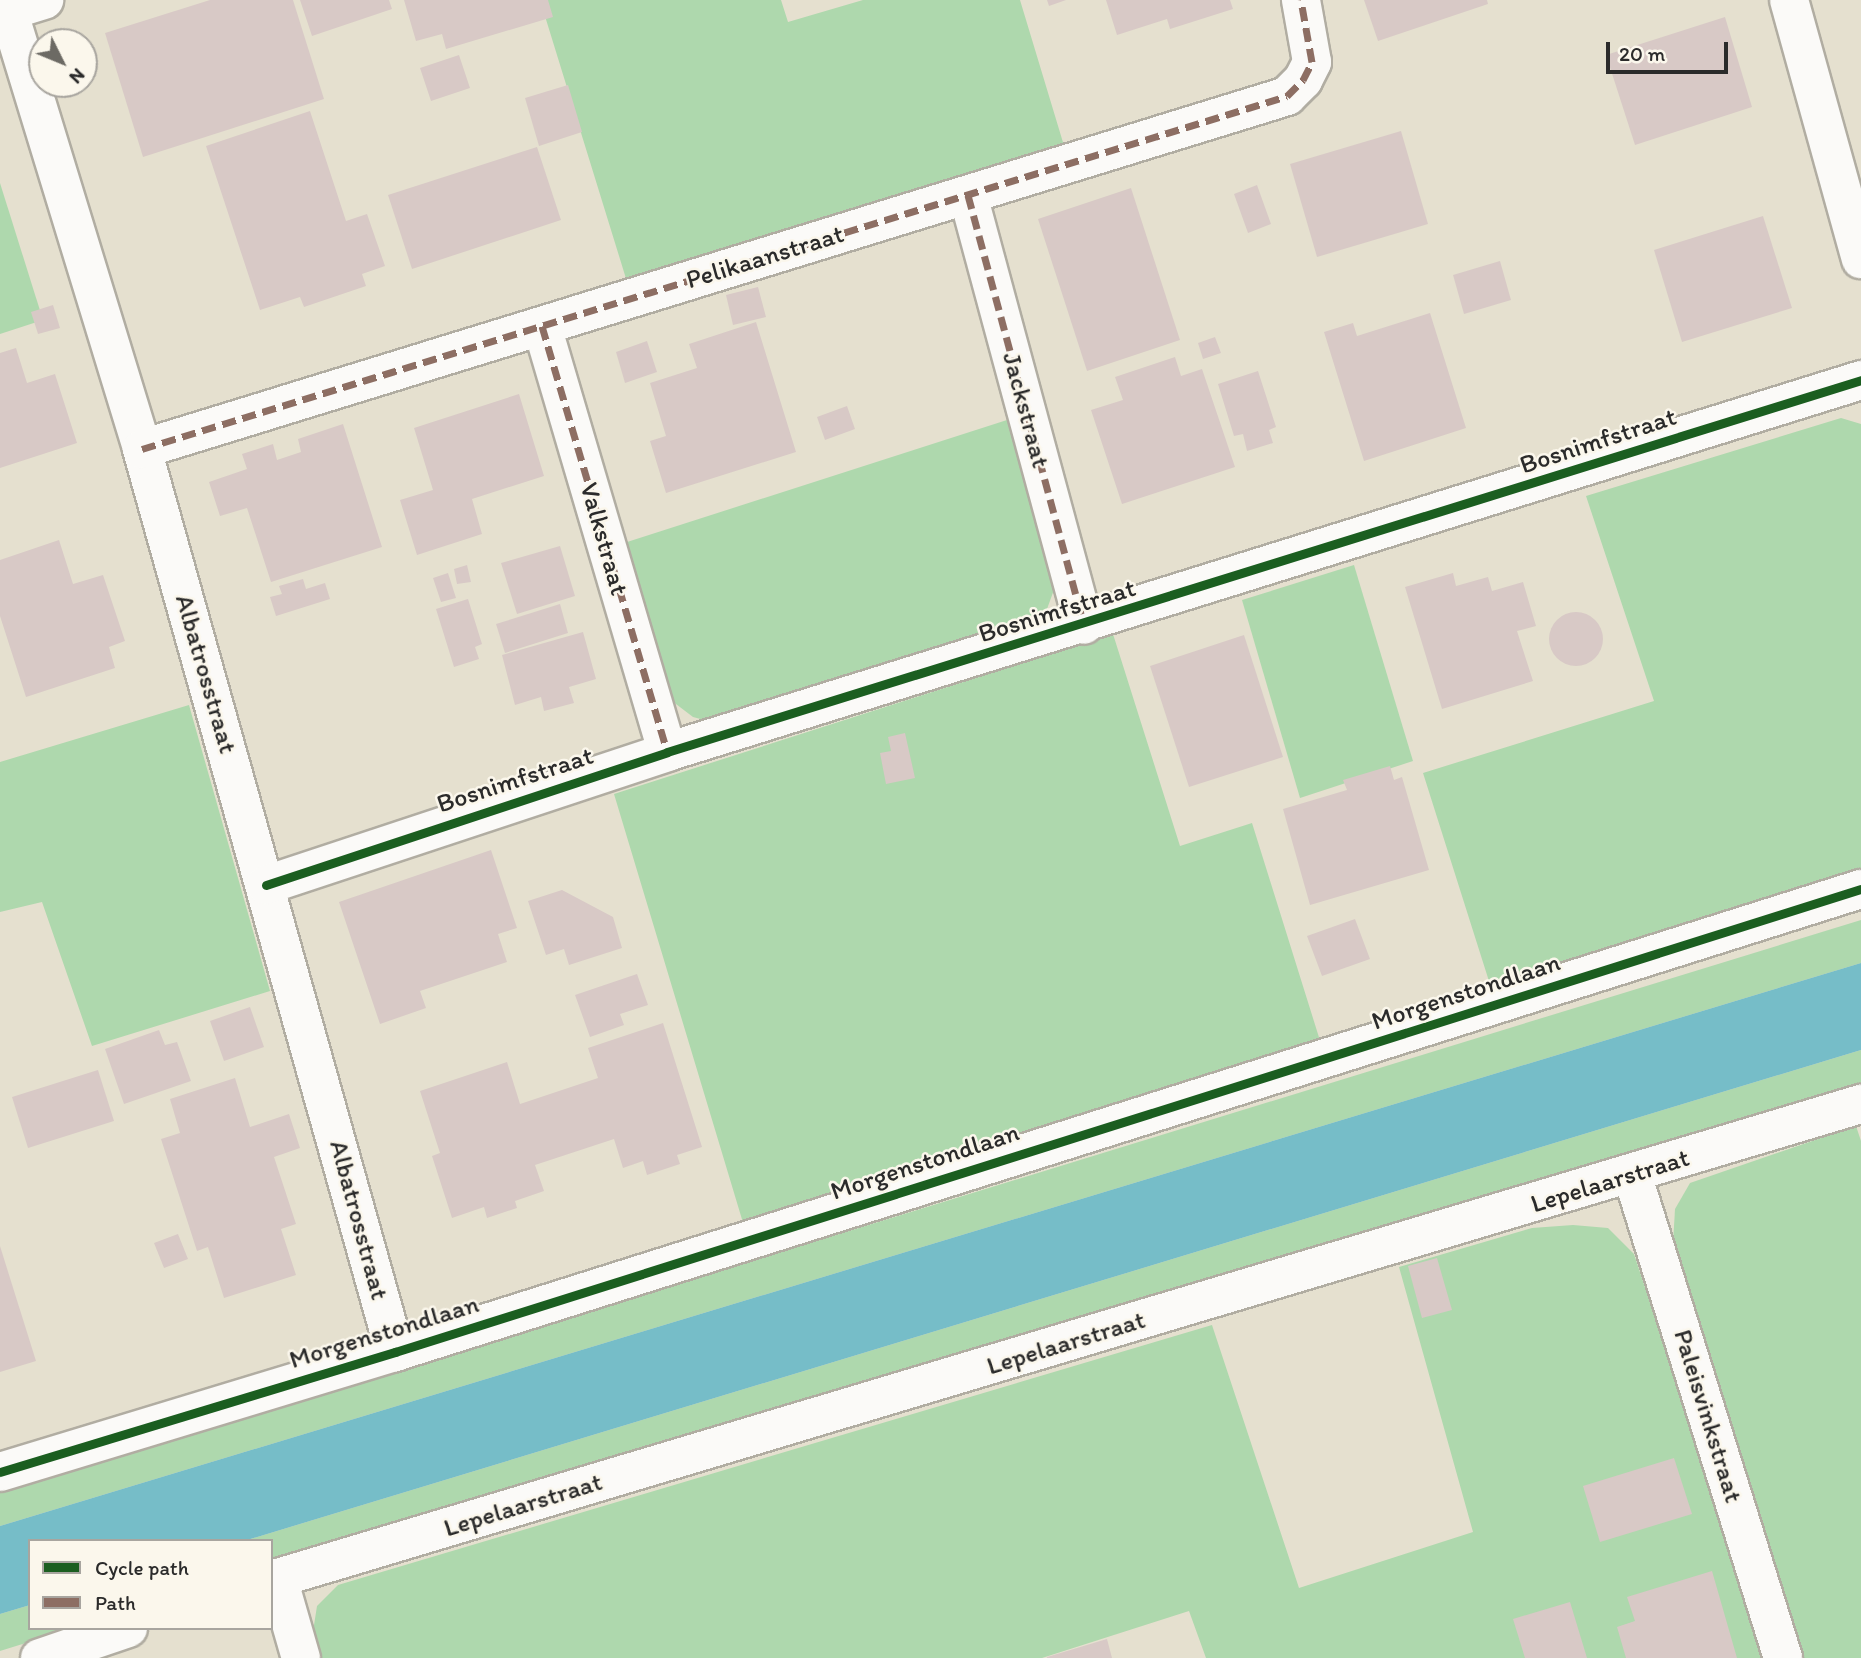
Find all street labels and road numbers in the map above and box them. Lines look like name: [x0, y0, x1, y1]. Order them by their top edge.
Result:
street label: Pelikaanstraat: [682, 218, 848, 296]
street label: Jackstraat: [996, 349, 1056, 471]
street label: Bosnimfstraat: [1516, 401, 1680, 481]
street label: Valkstraat: [573, 479, 635, 599]
street label: Bosnimfstraat: [975, 572, 1139, 650]
street label: Albatrosstraat: [168, 591, 244, 757]
street label: Bosnimfstraat: [433, 740, 597, 820]
street label: Morgenstondlaan: [1368, 947, 1564, 1037]
street label: Morgenstondlaan: [827, 1117, 1023, 1207]
street label: Albatrosstraat: [323, 1137, 395, 1303]
street label: Lepelaarstraat: [1527, 1142, 1693, 1220]
street label: Morgenstondlaan: [286, 1288, 482, 1376]
street label: Lepelaarstraat: [983, 1304, 1149, 1382]
street label: Paleisvinkstraat: [1667, 1326, 1749, 1506]
street label: Lepelaarstraat: [440, 1466, 606, 1544]

